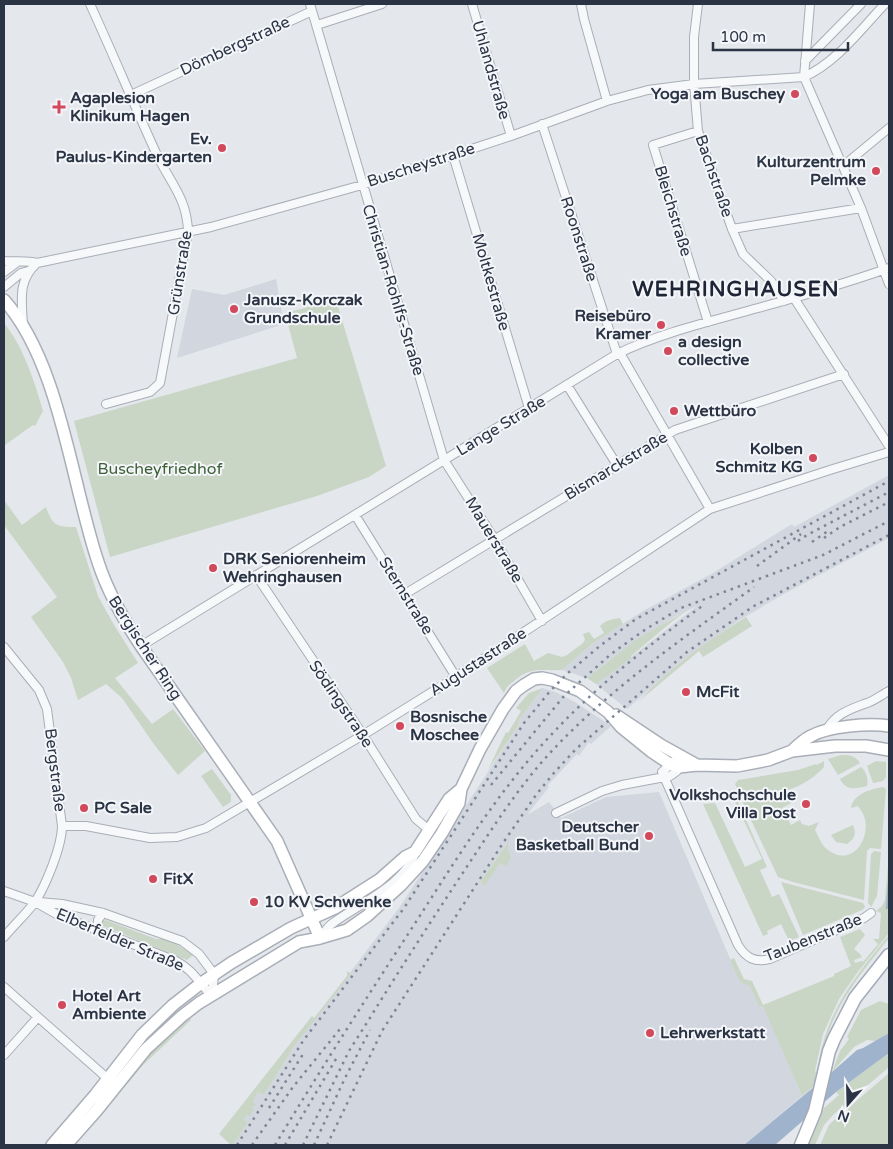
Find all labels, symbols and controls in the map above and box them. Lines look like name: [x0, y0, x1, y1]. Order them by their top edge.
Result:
street label: Dömbergstraße: [177, 12, 293, 80]
street label: Uhlandstraße: [467, 18, 515, 122]
scale bar: [713, 20, 848, 52]
text: 100 m: [720, 28, 766, 46]
place label: Yoga am Buschey: [651, 84, 785, 104]
place label: Agaplesion Klinikum Hagen: [70, 88, 190, 126]
marker: Yoga am Buschey: [789, 88, 801, 100]
marker: Agaplesion Klinikum Hagen: [52, 100, 66, 114]
place label: Ev. Paulus-Kindergarten: [56, 129, 212, 167]
street label: Bachstraße: [691, 132, 737, 220]
street label: Buscheystraße: [365, 138, 477, 192]
marker: Ev. Paulus-Kindergarten: [216, 142, 228, 154]
place label: Kulturzentrum Pelmke: [756, 152, 866, 190]
street label: Bleichstraße: [650, 163, 696, 259]
marker: Kulturzentrum Pelmke: [870, 165, 882, 177]
street label: Roonstraße: [556, 194, 602, 284]
street label: Christian-Rohlfs-Straße: [357, 202, 429, 378]
street label: Grünstraße: [163, 229, 197, 317]
street label: Moltkestraße: [468, 231, 514, 333]
district label: WEHRINGHAUSEN: [632, 277, 840, 302]
place label: Janusz-Korczak Grundschule: [243, 290, 363, 328]
marker: Janusz-Korczak Grundschule: [228, 303, 240, 315]
place label: Reisebüro Kramer: [574, 306, 652, 344]
marker: Reisebüro Kramer: [655, 319, 667, 331]
place label: a design collective: [678, 332, 749, 370]
marker: a design collective: [662, 345, 674, 357]
street label: Lange Straße: [453, 391, 549, 461]
place label: Wettbüro: [684, 401, 756, 421]
marker: Wettbüro: [668, 405, 680, 417]
street label: Bismarckstraße: [561, 427, 671, 505]
place label: Kolben Schmitz KG: [716, 439, 803, 477]
marker: Kolben Schmitz KG: [807, 452, 819, 464]
park label: Buscheyfriedhof: [97, 459, 223, 479]
street label: Mauerstraße: [460, 493, 528, 587]
place label: DRK Seniorenheim Wehringhausen: [223, 549, 366, 587]
street label: Sternstraße: [374, 553, 438, 639]
marker: DRK Seniorenheim Wehringhausen: [207, 562, 219, 574]
street label: Bergischer Ring: [104, 592, 186, 704]
street label: Augustastraße: [426, 623, 530, 701]
street label: Södingstraße: [304, 656, 378, 752]
place label: McFit: [696, 682, 740, 702]
marker: McFit: [680, 686, 692, 698]
place label: Bosnische Moschee: [410, 707, 487, 745]
marker: Bosnische Moschee: [394, 720, 406, 732]
street label: Bergstraße: [40, 727, 70, 813]
place label: Volkshochschule Villa Post: [669, 785, 797, 823]
place label: PC Sale: [94, 798, 152, 818]
marker: Volkshochschule Villa Post: [800, 798, 812, 810]
marker: PC Sale: [78, 802, 90, 814]
place label: Deutscher Basketball Bund: [516, 817, 640, 855]
marker: Deutscher Basketball Bund: [643, 830, 655, 842]
place label: FitX: [163, 869, 194, 889]
marker: FitX: [147, 873, 159, 885]
place label: 10 KV Schwenke: [264, 892, 391, 912]
marker: 10 KV Schwenke: [248, 896, 260, 908]
street label: Elberfelder Straße: [53, 904, 187, 976]
street label: Taubenstraße: [761, 909, 865, 967]
place label: Hotel Art Ambiente: [72, 986, 146, 1024]
marker: Hotel Art Ambiente: [56, 999, 68, 1011]
place label: Lehrwerkstatt: [660, 1023, 766, 1043]
marker: Lehrwerkstatt: [644, 1027, 656, 1039]
north arrow: [823, 1079, 873, 1129]
text: N: [836, 1106, 852, 1126]

